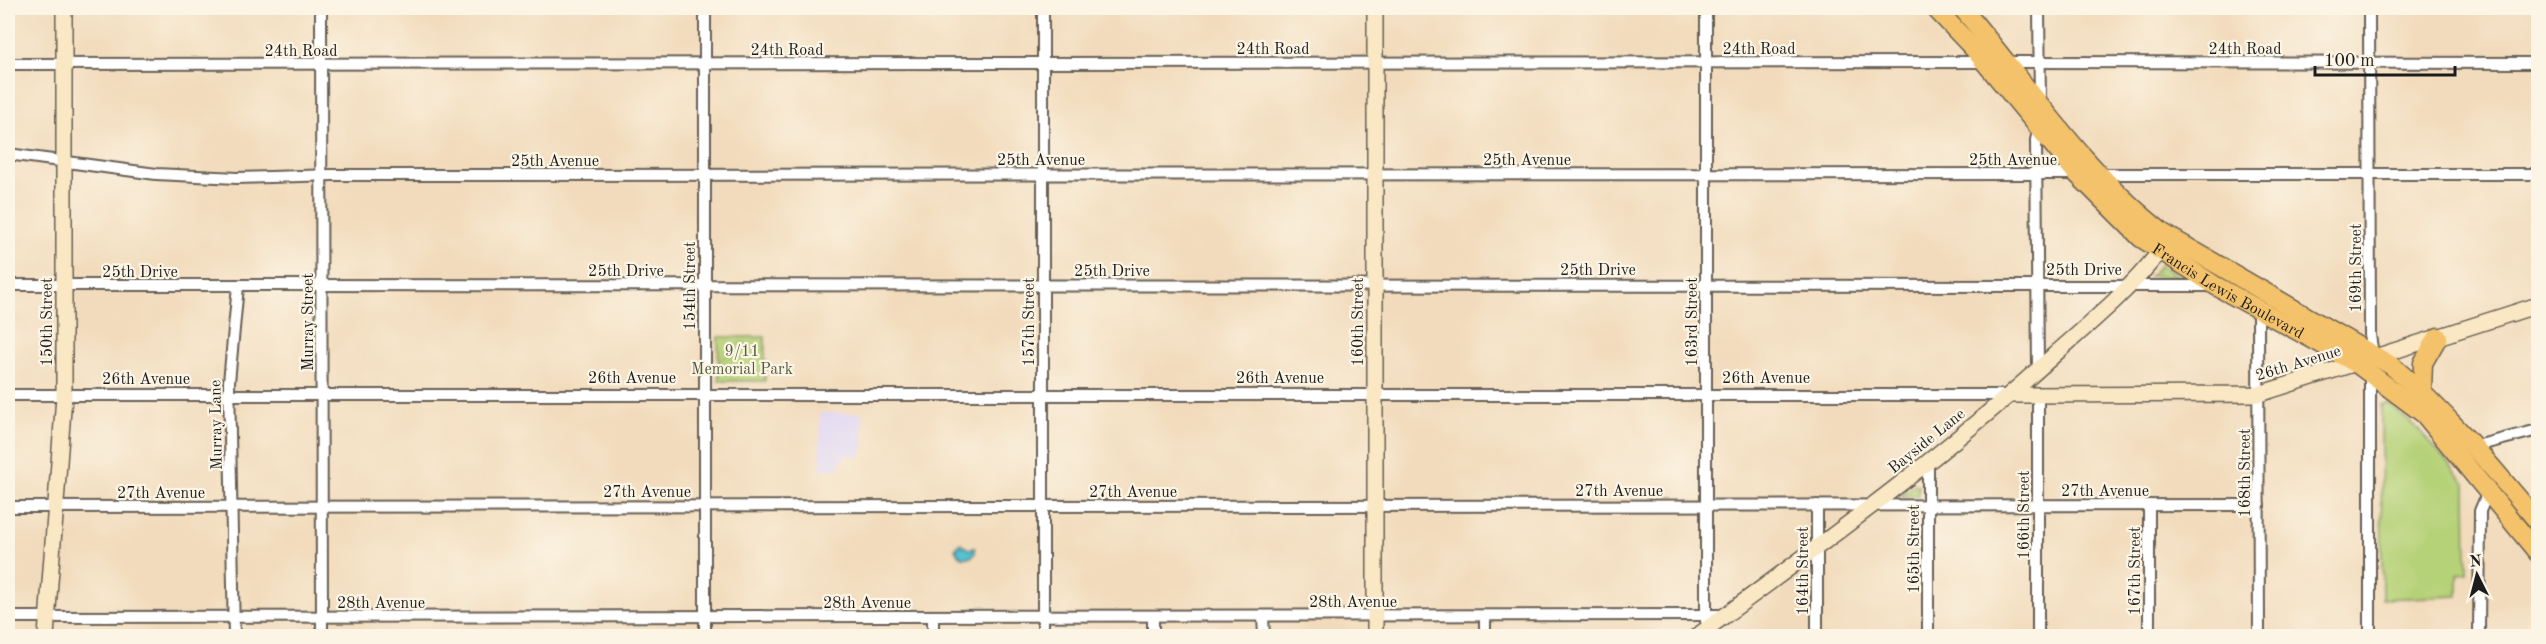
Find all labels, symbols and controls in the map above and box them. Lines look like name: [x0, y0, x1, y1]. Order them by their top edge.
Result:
scale bar: [2315, 39, 2454, 77]
street label: 24th Road: [1237, 42, 1310, 58]
street label: 24th Road: [1723, 42, 1796, 58]
street label: 24th Road: [2209, 42, 2282, 58]
street label: 24th Road: [751, 43, 824, 59]
street label: 24th Road: [265, 44, 338, 60]
text: 100 m: [2324, 52, 2375, 70]
street label: 25th Avenue: [997, 153, 1085, 169]
street label: 25th Avenue: [1483, 153, 1571, 169]
street label: 25th Avenue: [1969, 153, 2057, 169]
street label: 25th Avenue: [511, 154, 599, 170]
street label: 169th Street: [2349, 223, 2365, 313]
street label: 154th Street: [683, 241, 699, 331]
street label: Francis Lewis Boulevard: [2149, 241, 2306, 343]
street label: 25th Drive: [1560, 263, 1636, 279]
street label: 25th Drive: [2046, 263, 2122, 279]
street label: 25th Drive: [588, 264, 664, 280]
street label: 25th Drive: [1074, 264, 1150, 280]
street label: 25th Drive: [102, 265, 178, 281]
street label: Murray Street: [301, 273, 317, 371]
street label: 150th Street: [40, 277, 56, 367]
street label: 157th Street: [1022, 277, 1038, 367]
street label: 160th Street: [1351, 277, 1367, 367]
street label: 163rd Street: [1685, 277, 1701, 367]
street label: 26th Avenue: [2254, 343, 2343, 384]
park label: 9/11 Memorial Park: [691, 344, 793, 378]
street label: 26th Avenue: [588, 371, 676, 387]
street label: 26th Avenue: [1236, 371, 1324, 387]
street label: 26th Avenue: [1722, 371, 1810, 387]
street label: 26th Avenue: [102, 372, 190, 388]
street label: Murray Lane: [208, 380, 226, 470]
street label: Bayside Lane: [1886, 406, 1969, 477]
street label: 168th Street: [2238, 428, 2254, 518]
street label: 166th Street: [2017, 470, 2033, 560]
street label: 27th Avenue: [1575, 484, 1663, 500]
street label: 27th Avenue: [2061, 484, 2149, 500]
street label: 27th Avenue: [603, 485, 691, 501]
street label: 27th Avenue: [1089, 485, 1177, 501]
street label: 27th Avenue: [117, 486, 205, 502]
street label: 165th Street: [1907, 504, 1923, 594]
street label: 164th Street: [1796, 526, 1812, 616]
street label: 167th Street: [2128, 526, 2144, 616]
north arrow: [2447, 545, 2507, 605]
text: N: [2469, 553, 2483, 571]
street label: 28th Avenue: [1309, 595, 1397, 611]
street label: 28th Avenue: [337, 596, 425, 612]
street label: 28th Avenue: [823, 596, 911, 612]

